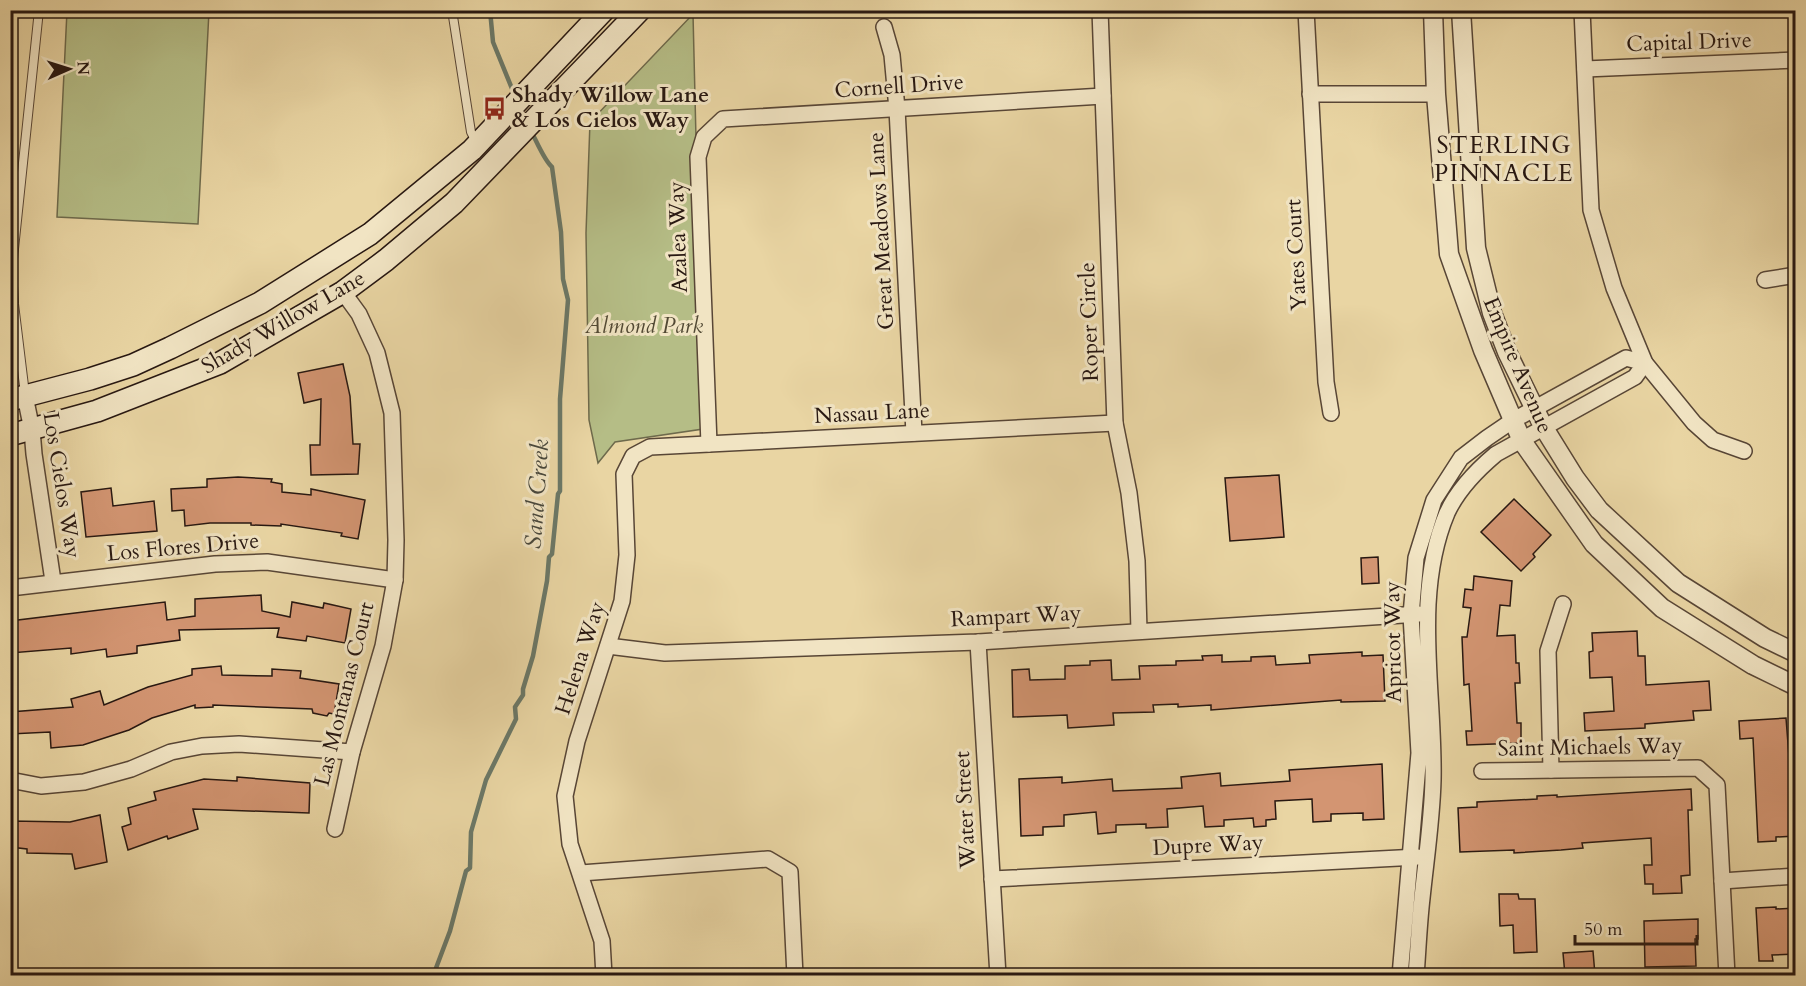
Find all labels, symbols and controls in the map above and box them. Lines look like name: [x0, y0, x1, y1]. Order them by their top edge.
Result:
street label: Capital Drive: [1626, 25, 1752, 59]
north arrow: [39, 39, 99, 99]
text: N: [72, 61, 94, 76]
street label: Cornell Drive: [833, 67, 965, 105]
place label: Shady Willow Lane & Los Cielos Way: [512, 80, 709, 135]
bus stop icon: Shady Willow Lane & Los Cielos Way: [481, 95, 507, 121]
district label: STERLING PINNACLE: [1434, 129, 1574, 190]
street label: Great Meadows Lane: [861, 131, 901, 331]
street label: Azalea Way: [661, 180, 695, 293]
street label: Yates Court: [1278, 198, 1314, 312]
street label: Roper Circle: [1072, 262, 1106, 382]
street label: Shady Willow Lane: [196, 263, 370, 381]
street label: Empire Avenue: [1476, 292, 1560, 438]
park label: Almond Park: [584, 311, 703, 341]
street label: Nassau Lane: [813, 395, 931, 431]
street label: Los Cielos Way: [36, 410, 88, 561]
water label: Sand Creek: [517, 438, 557, 550]
street label: Los Flores Drive: [105, 525, 261, 569]
street label: Apricot Way: [1377, 580, 1409, 703]
street label: Helena Way: [548, 597, 613, 718]
street label: Rampart Way: [950, 598, 1083, 634]
street label: Las Montanas Court: [307, 599, 381, 789]
street label: Saint Michaels Way: [1497, 730, 1683, 764]
street label: Water Street: [947, 750, 983, 871]
street label: Dupre Way: [1152, 827, 1265, 863]
scale bar: [1575, 908, 1696, 946]
text: 50 m: [1584, 917, 1623, 942]

